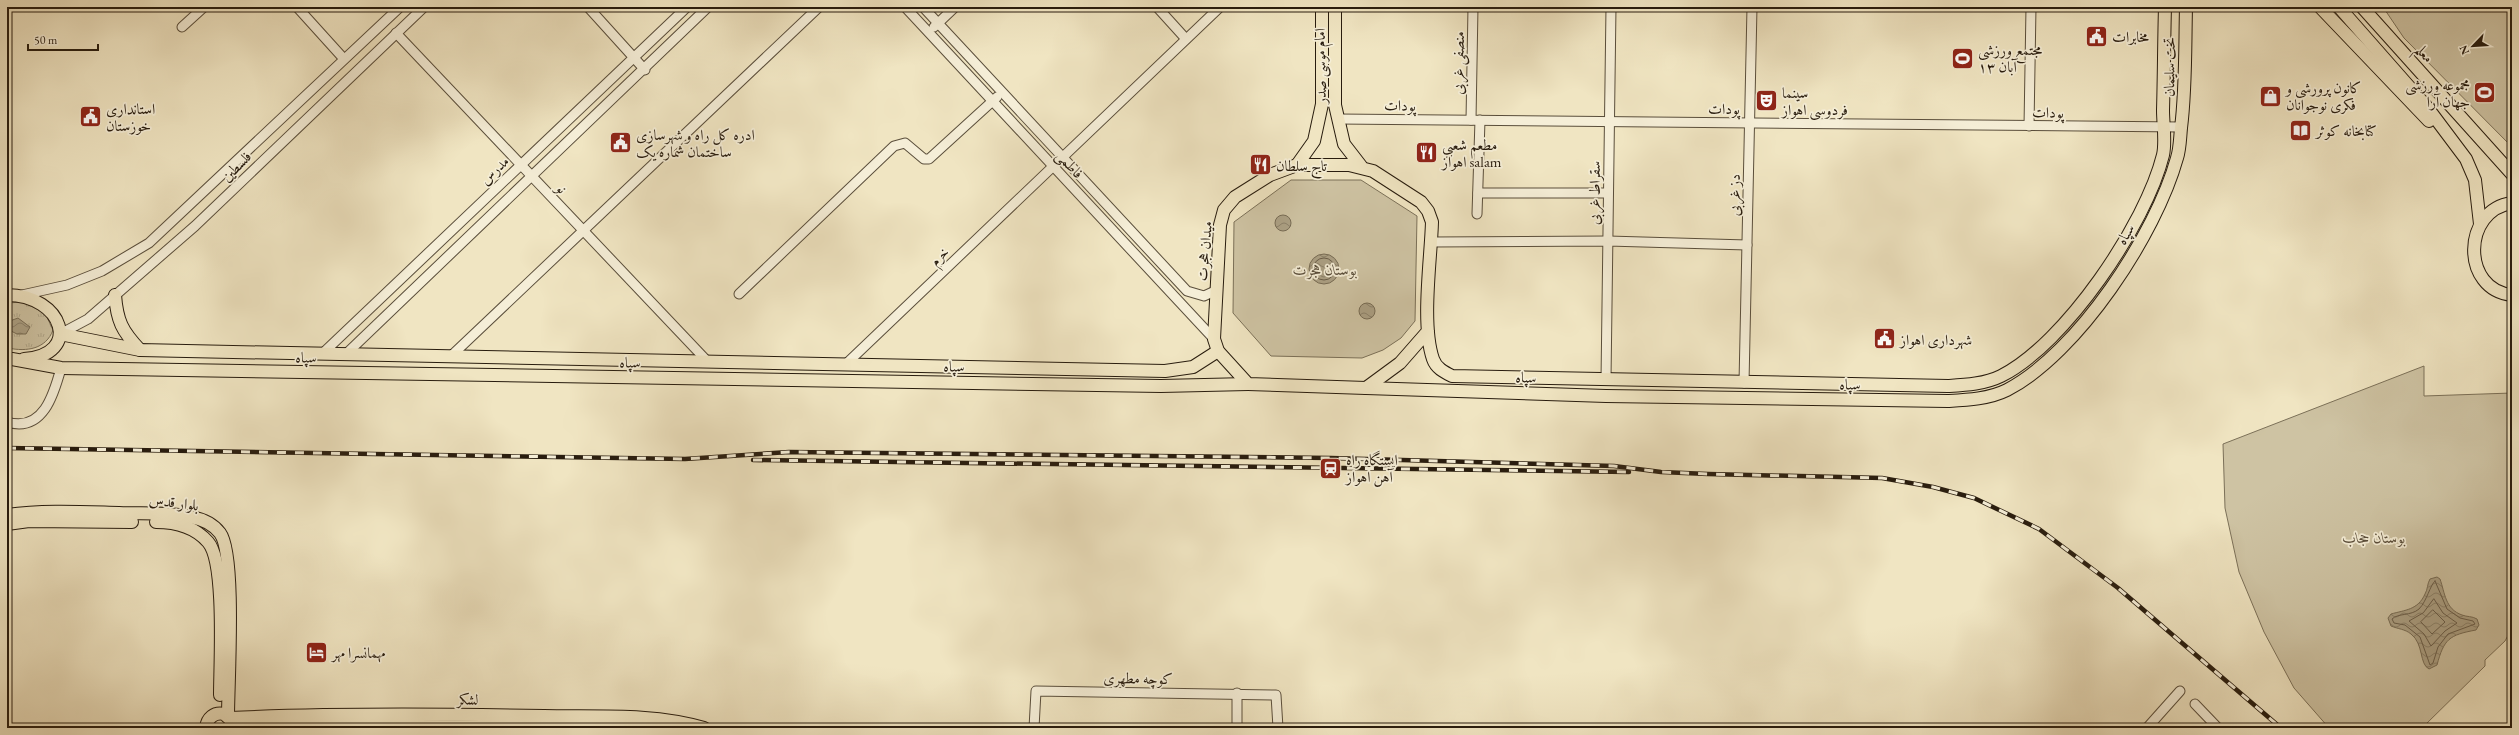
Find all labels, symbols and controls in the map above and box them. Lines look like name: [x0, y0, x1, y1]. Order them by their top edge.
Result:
public building icon: مخابرات: [2083, 23, 2109, 49]
scale bar: [28, 26, 98, 52]
north arrow: [2453, 26, 2493, 66]
place label: مخابرات: [2112, 27, 2149, 46]
street label: امام موسی صدر: [1310, 28, 1334, 106]
street label: منصفی غربی: [1448, 31, 1470, 95]
text: 50 m: [34, 32, 58, 48]
street label: تخت سلیمان: [2159, 37, 2179, 97]
place label: مجتمع ورزشی ۱۳ آبان: [1978, 40, 2042, 76]
street label: معلم: [2407, 40, 2438, 70]
text: N: [2456, 43, 2472, 57]
sports icon: مجتمع ورزشی ۱۳ آبان: [1949, 45, 1975, 71]
place label: مجموعه ورزشی جهان آرا: [2405, 75, 2470, 111]
place label: کانون پرورشی و فکری نوجوانان: [2284, 78, 2361, 115]
sports icon: مجموعه ورزشی جهان آرا: [2472, 80, 2498, 106]
place label: سینما فردوسی اهواز: [1780, 83, 1848, 121]
shop icon: کانون پرورشی و فکری نوجوانان: [2258, 83, 2284, 109]
theatre icon: سینما فردوسی اهواز: [1753, 88, 1779, 114]
street label: پودات: [1384, 95, 1417, 117]
place label: استانداری خوزستان: [106, 99, 155, 135]
street label: پودات: [1708, 99, 1741, 120]
street label: پودات: [2032, 102, 2065, 124]
public building icon: استانداری خوزستان: [77, 104, 103, 130]
library icon: کتابخانه کوثر: [2288, 117, 2314, 143]
place label: کتابخانه کوثر: [2314, 121, 2377, 141]
place label: ادره کل راه و شهرسازی ساختمان شماره یک: [636, 125, 755, 161]
public building icon: ادره کل راه و شهرسازی ساختمان شماره یک: [607, 130, 633, 156]
place label: مطعم شعبي اهواز salam: [1440, 135, 1502, 171]
restaurant icon: مطعم شعبي اهواز salam: [1414, 140, 1440, 166]
street label: فاطمی: [1051, 146, 1088, 184]
street label: فلسطین: [217, 147, 255, 185]
street label: مدرس: [475, 151, 513, 189]
restaurant icon: تاج سلطان: [1247, 152, 1273, 178]
place label: تاج سلطان: [1276, 156, 1327, 179]
street label: سقراط غربی: [1584, 161, 1606, 225]
street label: دز غربی: [1724, 174, 1746, 216]
street label: نو: [551, 177, 572, 198]
street label: میدان هجرت: [1192, 220, 1217, 282]
street label: سپاه: [2111, 220, 2139, 248]
street label: خرم: [925, 242, 956, 273]
park label: بوستان هجرت: [1293, 260, 1357, 280]
public building icon: شهرداری اهواز: [1871, 326, 1897, 352]
place label: شهرداری اهواز: [1898, 330, 1972, 350]
street label: سپاه: [295, 347, 317, 368]
street label: سپاه: [619, 352, 641, 373]
street label: سپاه: [943, 356, 965, 377]
street label: سپاه: [1515, 367, 1537, 388]
street label: سپاه: [1839, 374, 1861, 395]
place label: ایستگاه راه آهن اهواز: [1344, 450, 1398, 487]
station icon: ایستگاه راه آهن اهواز: [1317, 455, 1343, 481]
street label: بلوار قدس: [148, 490, 200, 514]
park label: بوستان حجاب: [2342, 528, 2406, 547]
hotel icon: مهمانسرا مهر: [303, 639, 329, 665]
place label: مهمانسرا مهر: [330, 643, 386, 663]
street label: کوچه مطهری: [1103, 668, 1173, 690]
street label: لشکر: [455, 689, 479, 710]

